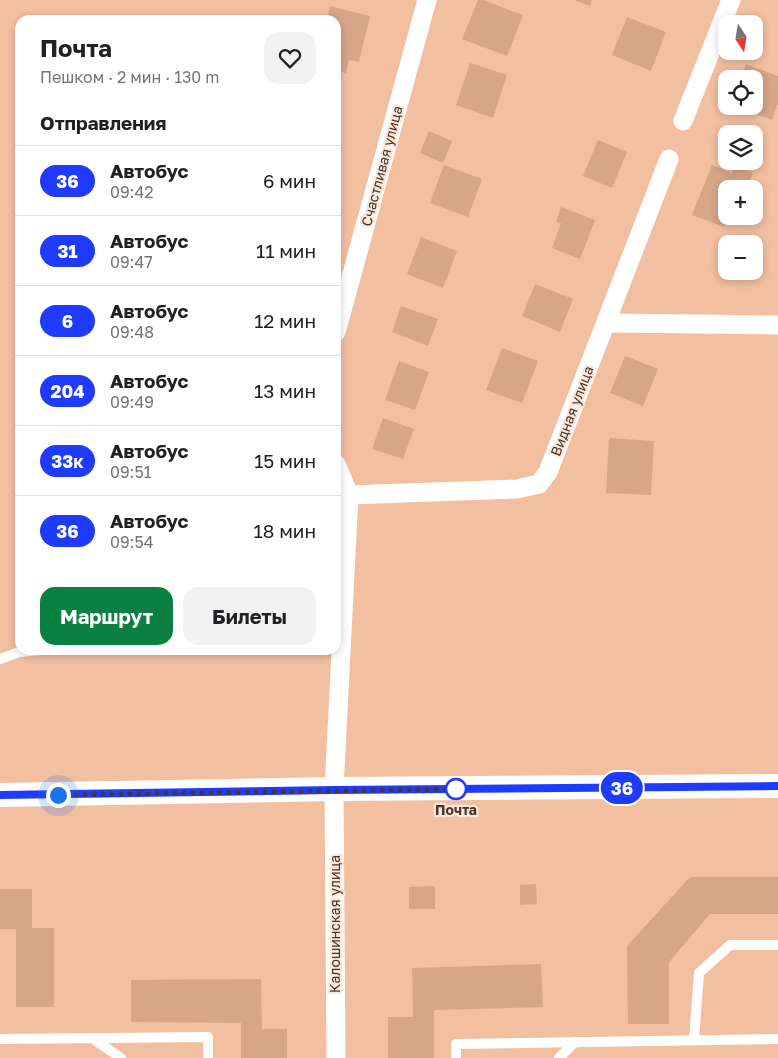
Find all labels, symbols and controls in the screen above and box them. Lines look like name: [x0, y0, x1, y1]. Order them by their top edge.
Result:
north arrow: [718, 15, 762, 60]
map controls: [718, 15, 763, 280]
button: heart: [264, 32, 316, 84]
text: Почта: [40, 33, 112, 62]
text: Пешком · 2 мин · 130 m: [40, 67, 219, 87]
button: locate: [718, 70, 763, 115]
street label: Счастливая улица: [357, 104, 406, 228]
text: Отправления: [40, 111, 166, 134]
button: layers: [718, 125, 763, 170]
text: Автобус: [110, 159, 188, 182]
text: 6 мин: [263, 169, 316, 192]
text: 36: [56, 170, 79, 192]
button: +: [718, 180, 763, 225]
text: 09:42: [110, 182, 153, 202]
text: Автобус: [110, 229, 188, 252]
button: −: [718, 235, 763, 280]
text: 11 мин: [256, 239, 316, 262]
text: 31: [57, 240, 78, 262]
text: 09:47: [110, 252, 153, 272]
text: Автобус: [110, 299, 188, 322]
text: 12 мин: [254, 309, 316, 332]
text: 6: [62, 310, 73, 332]
text: 09:48: [110, 322, 154, 342]
street label: Видная улица: [547, 363, 597, 458]
text: Автобус: [110, 369, 188, 392]
text: 13 мин: [254, 379, 316, 402]
text: 204: [51, 380, 84, 402]
text: 09:49: [110, 392, 154, 412]
text: Автобус: [110, 439, 188, 462]
text: 15 мин: [254, 449, 316, 472]
text: 33к: [51, 450, 84, 472]
text: 09:51: [110, 462, 151, 482]
text: Автобус: [110, 509, 188, 532]
text: 18 мин: [254, 519, 316, 542]
text: 36: [56, 520, 79, 542]
text: 09:54: [110, 532, 153, 552]
button: Маршрут: [40, 587, 173, 645]
button: Билеты: [183, 587, 316, 645]
line badge: 36: [600, 772, 644, 804]
text: 36: [611, 777, 633, 799]
marker: Почта: [445, 778, 467, 800]
your location: [46, 783, 71, 808]
place label: Почта: [435, 801, 477, 818]
street label: Калошинская улица: [326, 855, 343, 993]

